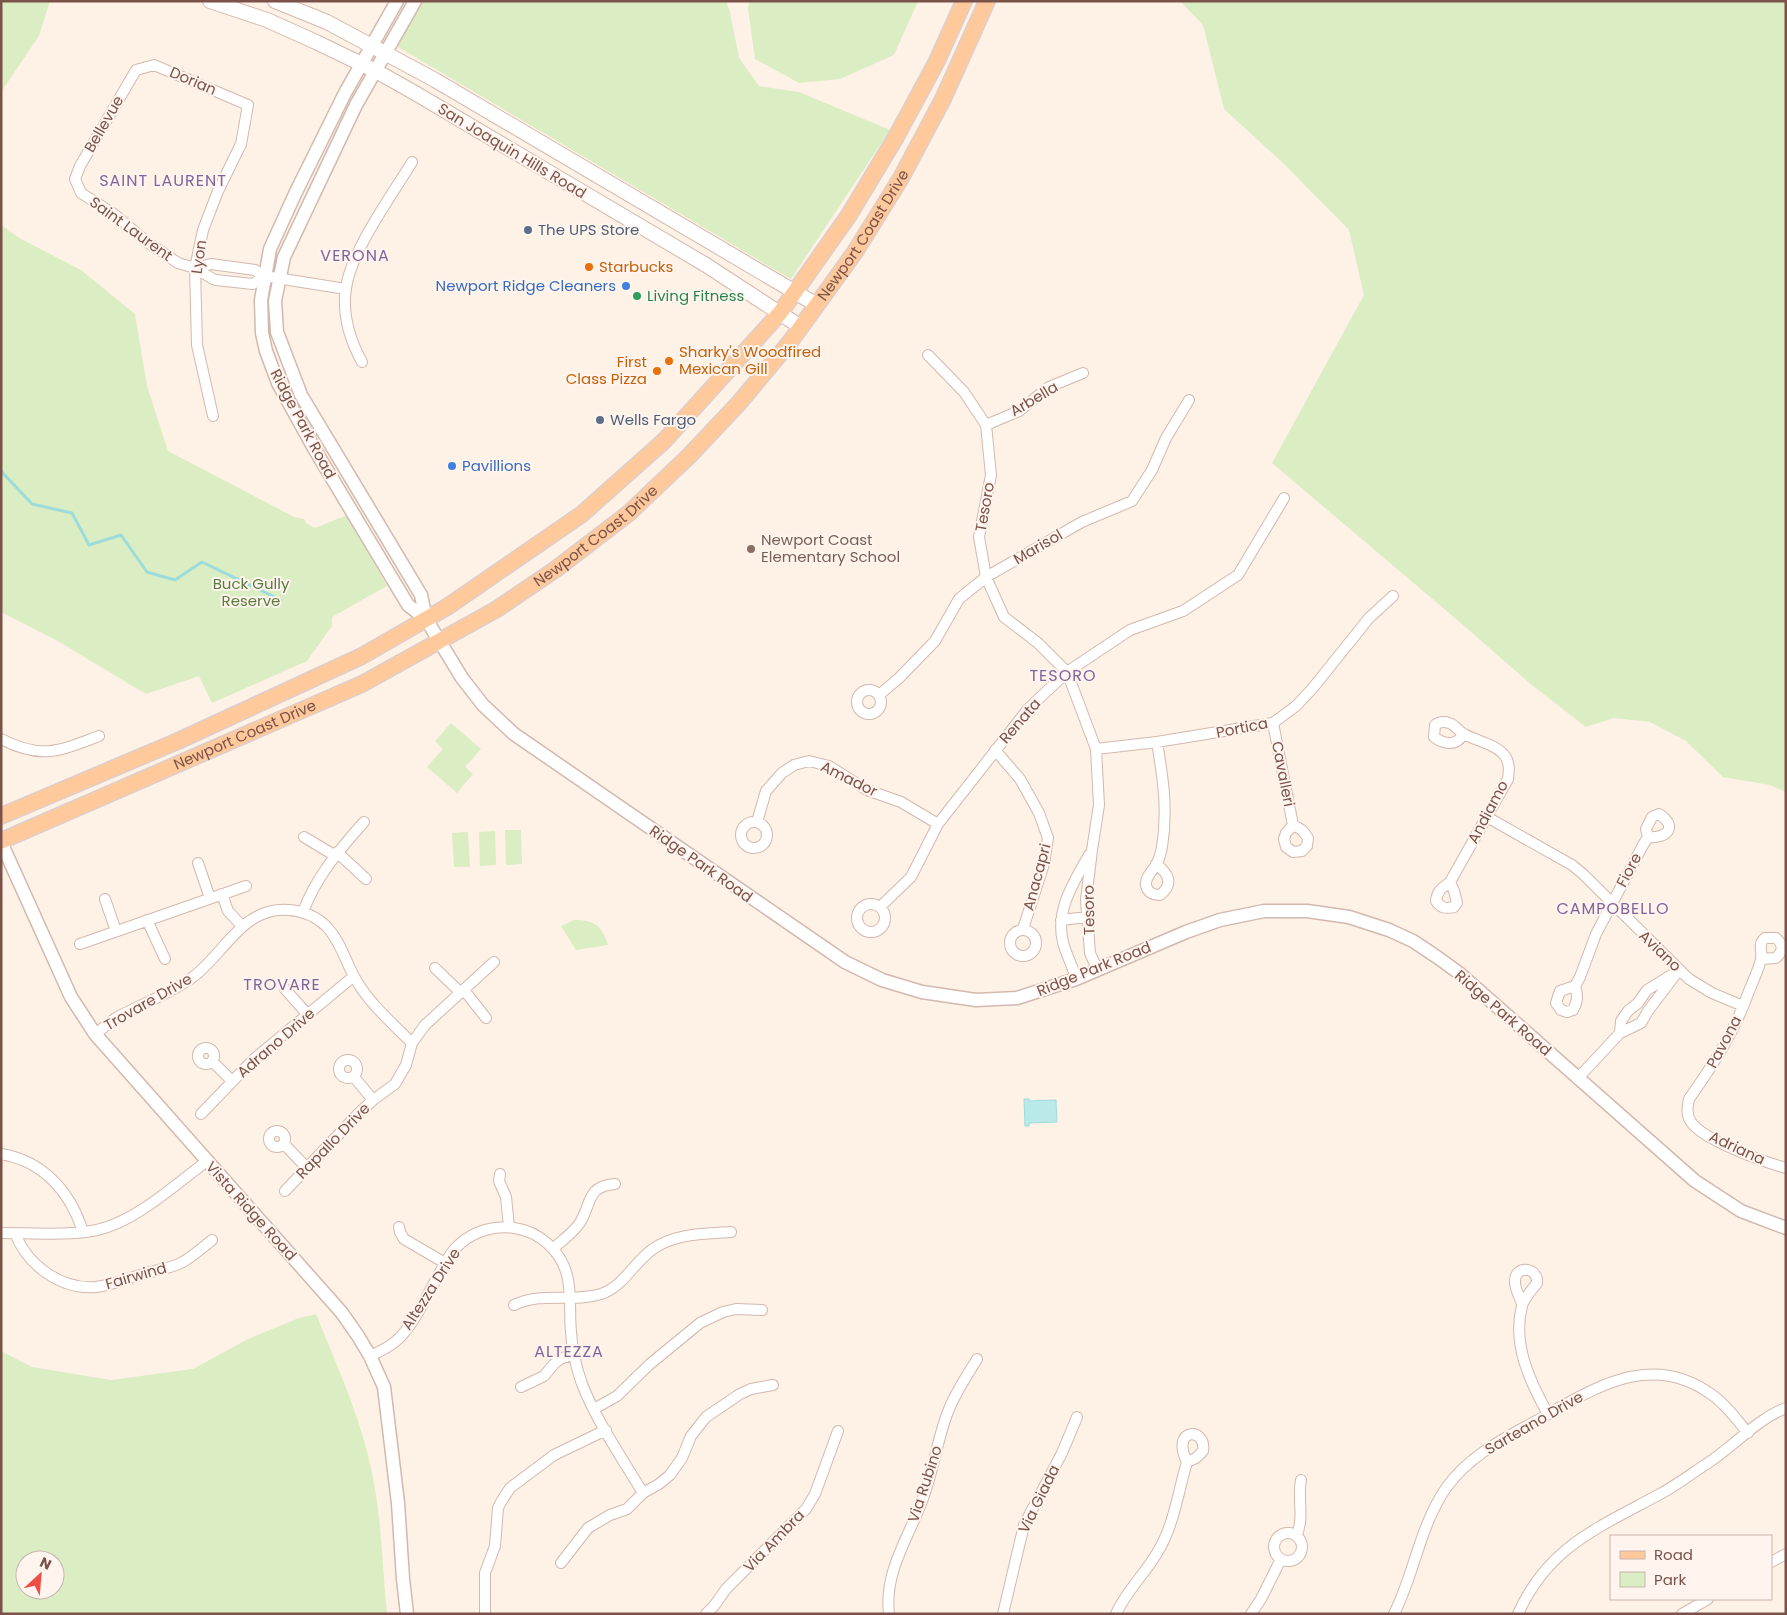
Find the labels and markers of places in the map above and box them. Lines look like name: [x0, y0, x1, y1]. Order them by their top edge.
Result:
place label: The UPS Store: [538, 219, 639, 240]
marker: The UPS Store: [522, 224, 534, 236]
place label: Starbucks: [599, 256, 674, 277]
marker: Starbucks: [583, 261, 595, 273]
place label: Newport Ridge Cleaners: [436, 275, 616, 296]
marker: Newport Ridge Cleaners: [620, 280, 632, 292]
place label: Living Fitness: [647, 285, 744, 306]
marker: Living Fitness: [631, 290, 643, 302]
place label: Sharky's Woodfired Mexican Gill: [679, 341, 821, 379]
place label: First Class Pizza: [566, 351, 647, 389]
marker: Sharky's Woodfired Mexican Gill: [663, 355, 675, 367]
marker: First Class Pizza: [651, 365, 663, 377]
place label: Wells Fargo: [610, 409, 696, 430]
marker: Wells Fargo: [594, 414, 606, 426]
place label: Pavillions: [462, 455, 531, 476]
marker: Pavillions: [446, 460, 458, 472]
place label: Newport Coast Elementary School: [761, 529, 900, 567]
marker: Newport Coast Elementary School: [745, 543, 757, 555]

